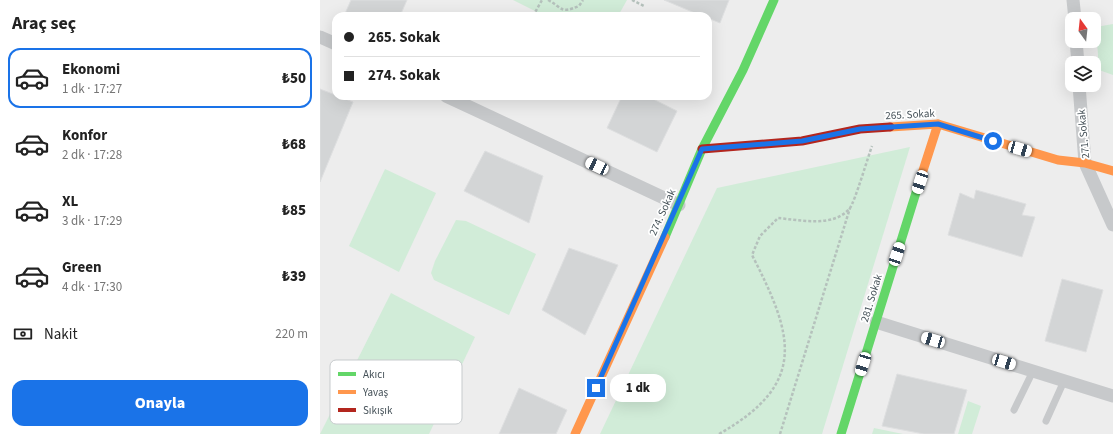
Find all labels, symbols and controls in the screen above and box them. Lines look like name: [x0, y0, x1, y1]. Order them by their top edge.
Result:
text: Araç seç: [12, 11, 76, 36]
north arrow: [1065, 12, 1101, 48]
map controls: [1065, 12, 1101, 92]
text: 265. Sokak: [368, 27, 440, 48]
button: layers: [1065, 56, 1101, 92]
text: Ekonomi: [62, 59, 120, 80]
icon: car: [14, 60, 50, 96]
text: 274. Sokak: [368, 65, 440, 86]
text: ₺50: [282, 68, 306, 89]
text: 1 dk · 17:27: [62, 80, 122, 98]
street label: 265. Sokak: [885, 106, 936, 123]
street label: 271. Sokak: [1074, 108, 1093, 159]
text: Konfor: [62, 125, 107, 146]
icon: car: [14, 126, 50, 162]
route start: [984, 132, 1002, 150]
text: ₺68: [282, 134, 306, 155]
car: [1007, 140, 1033, 158]
text: 2 dk · 17:28: [62, 146, 122, 164]
car: [584, 155, 610, 177]
car: [911, 169, 929, 195]
street label: 274. Sokak: [646, 186, 680, 238]
text: XL: [62, 191, 78, 212]
icon: car: [14, 192, 50, 228]
text: ₺85: [282, 200, 306, 221]
text: 3 dk · 17:29: [62, 212, 122, 230]
car: [888, 241, 906, 267]
text: Green: [62, 257, 102, 278]
icon: car: [14, 258, 50, 294]
text: ₺39: [282, 266, 306, 287]
street label: 281. Sokak: [857, 272, 886, 324]
text: 4 dk · 17:30: [62, 278, 122, 296]
icon: cash: [12, 323, 34, 345]
text: Nakit: [44, 324, 77, 345]
text: 220 m: [275, 325, 308, 343]
car: [920, 331, 946, 349]
car: [854, 351, 872, 377]
car: [991, 353, 1017, 371]
legend: [330, 360, 462, 424]
text: Akıcı: [363, 367, 385, 382]
callout: 1 dk: [610, 374, 666, 402]
route end: [587, 379, 605, 397]
text: 1 dk: [626, 379, 650, 397]
button: Onayla: [12, 380, 308, 426]
text: Yavaş: [362, 385, 388, 400]
text: Sıkışık: [363, 403, 393, 418]

